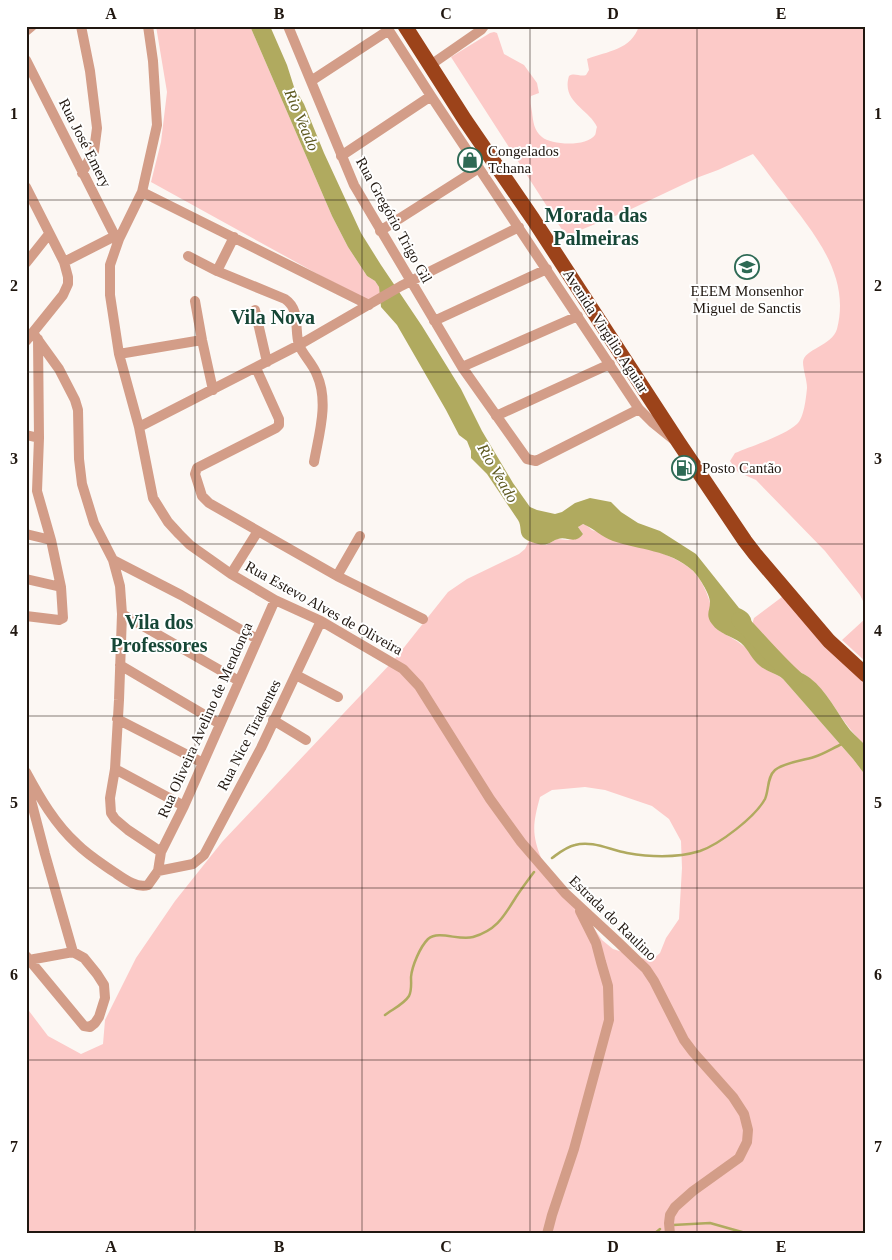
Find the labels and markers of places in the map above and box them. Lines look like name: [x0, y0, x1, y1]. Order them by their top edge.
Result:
place label: Congelados Tchana: [488, 143, 559, 176]
shop icon: Congelados Tchana: [457, 147, 483, 173]
school or university icon: EEEM Monsenhor Miguel de Sanctis: [734, 254, 760, 280]
place label: EEEM Monsenhor Miguel de Sanctis: [691, 283, 803, 316]
fuel station icon: Posto Cantão: [671, 455, 697, 481]
place label: Posto Cantão: [702, 460, 782, 476]

